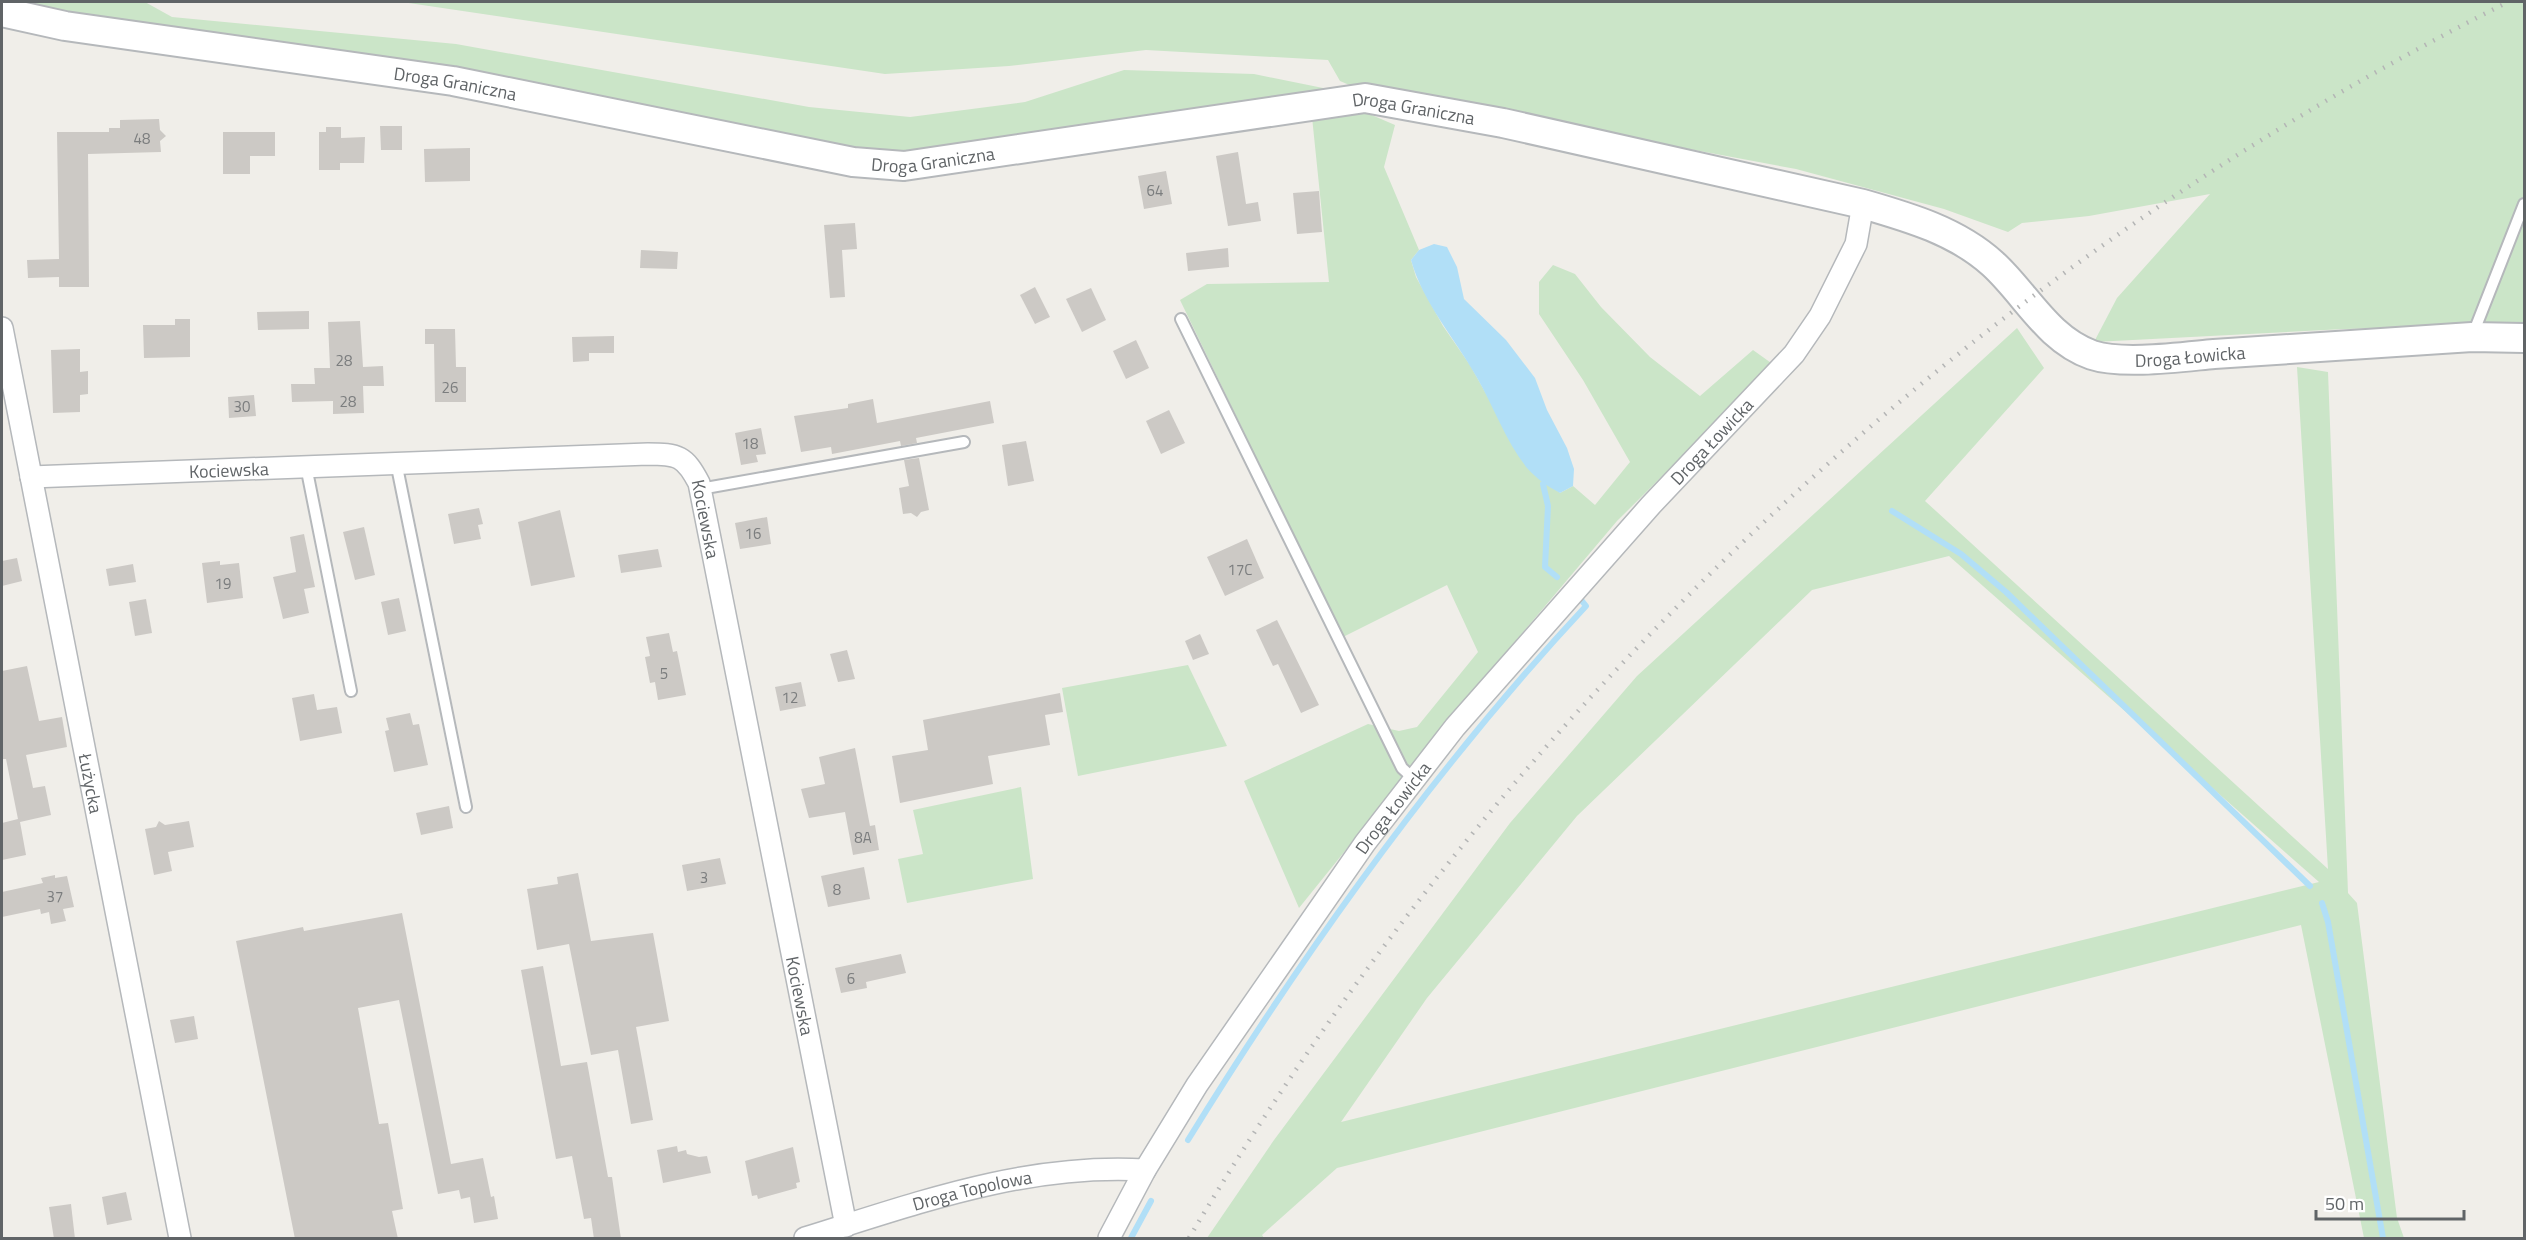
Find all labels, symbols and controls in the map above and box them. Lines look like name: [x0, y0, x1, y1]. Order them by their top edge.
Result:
street label: Droga Graniczna: [392, 59, 519, 107]
street label: Droga Graniczna: [1350, 85, 1477, 131]
house number: 48: [134, 127, 150, 150]
street label: Droga Graniczna: [870, 139, 996, 180]
house number: 64: [1147, 179, 1163, 202]
street label: Droga Łowicka: [2135, 338, 2246, 373]
house number: 28: [336, 349, 352, 372]
house number: 26: [442, 376, 458, 399]
house number: 28: [340, 390, 356, 413]
street label: Droga Łowicka: [1664, 392, 1759, 491]
house number: 30: [234, 395, 250, 418]
house number: 18: [742, 432, 758, 455]
street label: Kociewska: [188, 455, 269, 485]
street label: Kociewska: [685, 477, 727, 561]
house number: 16: [745, 522, 761, 545]
house number: 17C: [1228, 558, 1252, 581]
house number: 19: [215, 572, 231, 595]
house number: 5: [660, 662, 668, 685]
house number: 12: [782, 686, 798, 709]
street label: Łużycka: [72, 750, 110, 816]
street label: Droga Łowicka: [1348, 756, 1437, 859]
house number: 8A: [854, 826, 872, 849]
house number: 3: [700, 866, 708, 889]
house number: 8: [833, 878, 841, 901]
house number: 37: [47, 885, 63, 908]
street label: Kociewska: [779, 954, 821, 1038]
house number: 6: [847, 967, 855, 990]
street label: Droga Topolowa: [909, 1163, 1034, 1217]
scale bar: [2316, 1183, 2464, 1221]
text: 50 m: [2325, 1190, 2364, 1217]

